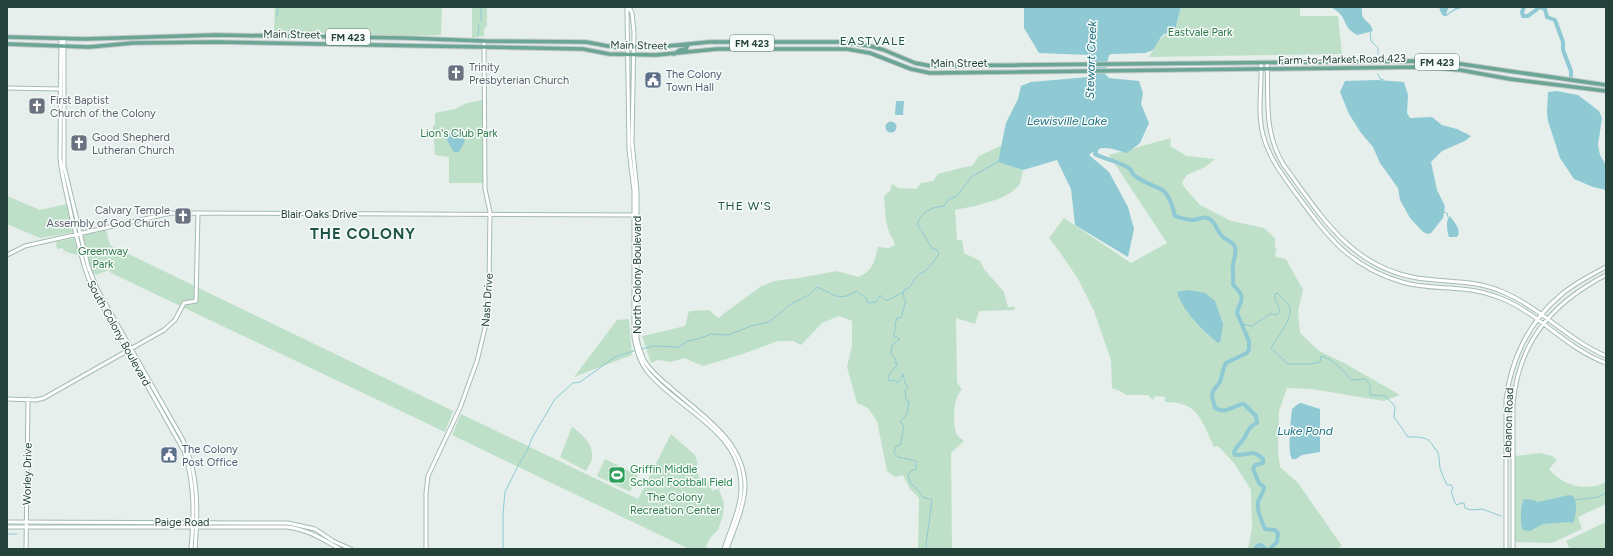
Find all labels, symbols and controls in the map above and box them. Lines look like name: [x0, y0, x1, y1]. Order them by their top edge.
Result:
water label: Stewart Creek: [1083, 19, 1099, 99]
park label: Eastvale Park: [1168, 26, 1233, 39]
street label: Main Street: [263, 28, 321, 41]
road number: FM 423: [326, 29, 370, 45]
district label: EASTVALE: [840, 34, 906, 48]
road number: FM 423: [730, 35, 774, 51]
street label: Main Street: [610, 39, 668, 52]
street label: Farm-to-Market Road 423: [1278, 52, 1406, 67]
road number: FM 423: [1415, 54, 1459, 70]
street label: Main Street: [930, 57, 988, 70]
place label: Trinity Presbyterian Church: [469, 61, 569, 87]
church icon: Trinity Presbyterian Church: [446, 63, 466, 83]
place label: The Colony Town Hall: [666, 68, 722, 94]
public building icon: The Colony Town Hall: [643, 70, 663, 90]
place label: First Baptist Church of the Colony: [50, 94, 156, 120]
church icon: First Baptist Church of the Colony: [27, 96, 47, 116]
water label: Lewisville Lake: [1027, 114, 1107, 128]
park label: Lion's Club Park: [420, 127, 498, 140]
place label: Good Shepherd Lutheran Church: [92, 131, 174, 157]
church icon: Good Shepherd Lutheran Church: [69, 133, 89, 153]
district label: THE W'S: [718, 199, 772, 213]
place label: Calvary Temple Assembly of God Church: [46, 204, 170, 230]
church icon: Calvary Temple Assembly of God Church: [173, 206, 193, 226]
street label: Blair Oaks Drive: [281, 208, 357, 221]
street label: North Colony Boulevard: [631, 216, 644, 334]
district label: THE COLONY: [310, 225, 416, 243]
park label: Greenway Park: [78, 245, 128, 271]
street label: Nash Drive: [479, 273, 496, 327]
street label: South Colony Boulevard: [84, 278, 153, 388]
street label: Lebanon Road: [1501, 388, 1516, 458]
water label: Luke Pond: [1277, 424, 1334, 438]
street label: Worley Drive: [20, 443, 35, 505]
place label: The Colony Post Office: [182, 443, 238, 469]
public building icon: The Colony Post Office: [159, 445, 179, 465]
place label: Griffin Middle School Football Field: [630, 463, 733, 489]
sports icon: Griffin Middle School Football Field: [607, 465, 627, 485]
park label: The Colony Recreation Center: [630, 491, 720, 517]
street label: Paige Road: [155, 516, 209, 529]

